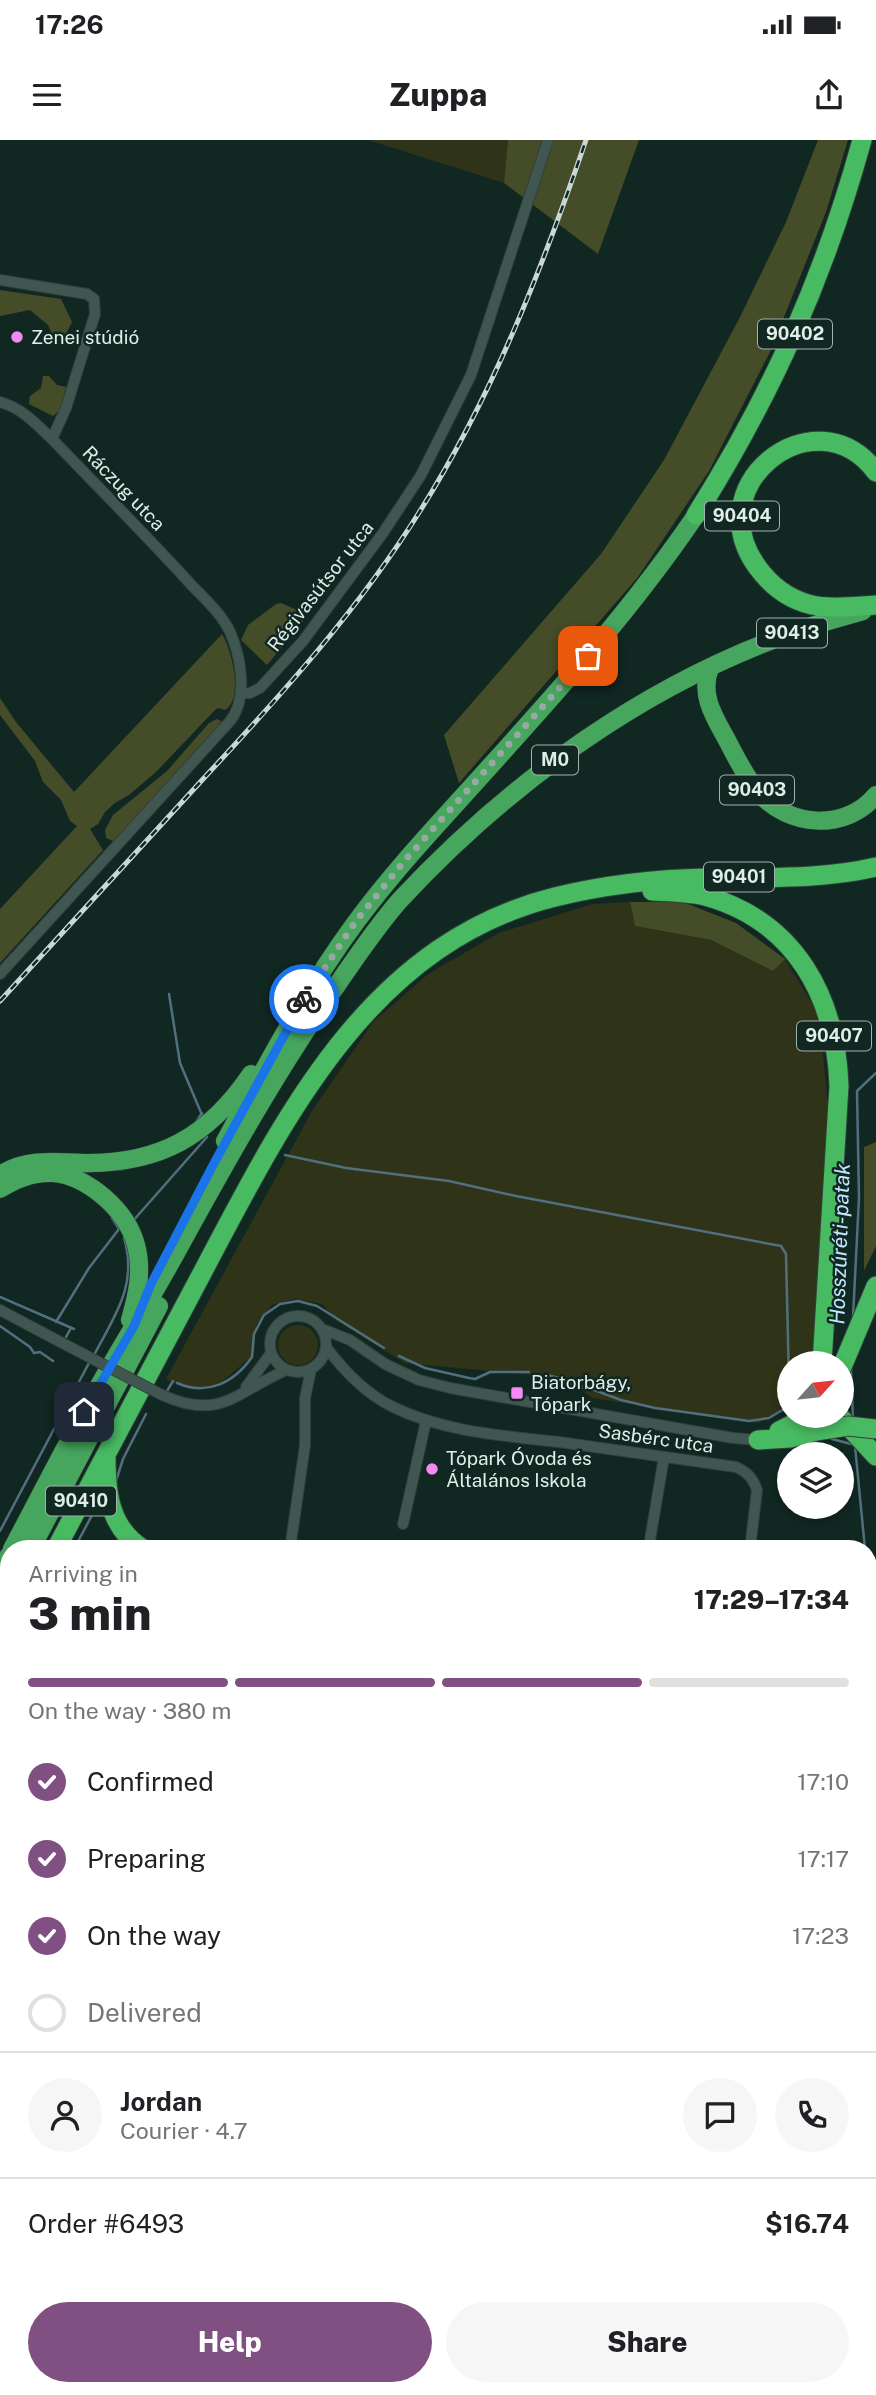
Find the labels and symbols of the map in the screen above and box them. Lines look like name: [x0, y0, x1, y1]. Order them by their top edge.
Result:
road number: 90402: [758, 320, 832, 349]
place label: Zenei stúdió: [31, 326, 139, 348]
marker: Zenei stúdió: [9, 329, 25, 345]
street label: Ráczug utca: [78, 441, 170, 535]
road number: 90404: [705, 502, 779, 530]
street label: Régivasútsor utca: [262, 517, 378, 655]
road number: 90413: [757, 618, 827, 648]
pin: [558, 626, 618, 686]
road number: M0: [532, 746, 578, 774]
road number: 90403: [720, 776, 794, 804]
road number: 90401: [704, 862, 774, 892]
courier: [269, 964, 339, 1034]
road number: 90407: [797, 1022, 871, 1051]
water label: Hosszúréti-patak: [824, 1162, 855, 1325]
north arrow: [777, 1351, 854, 1428]
place label: Biatorbágy, Tópark: [531, 1371, 631, 1415]
pin: [54, 1382, 114, 1442]
marker: Biatorbágy, Tópark: [509, 1385, 525, 1401]
street label: Sasbérc utca: [597, 1419, 715, 1457]
place label: Tópark Óvoda és Általános Iskola: [446, 1447, 592, 1491]
marker: Tópark Óvoda és Általános Iskola: [424, 1461, 440, 1477]
road number: 90410: [46, 1486, 116, 1516]

